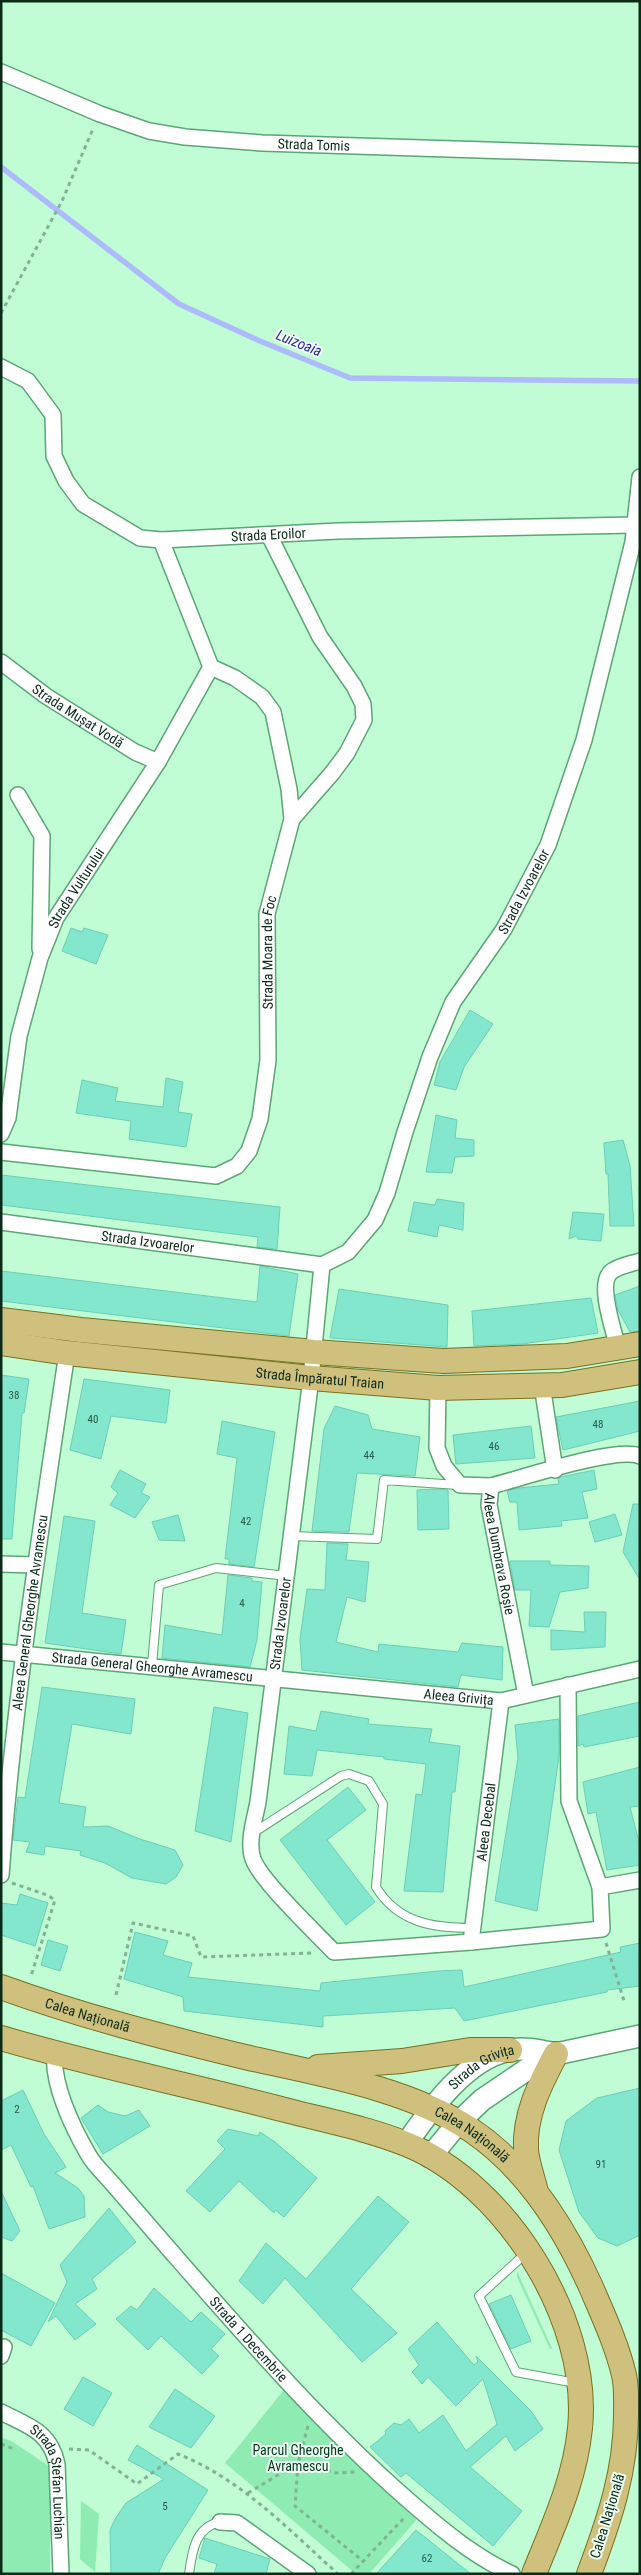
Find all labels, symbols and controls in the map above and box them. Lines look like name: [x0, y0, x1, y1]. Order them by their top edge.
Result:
street label: Strada Tomis: [277, 135, 350, 154]
water label: Luizoaia: [273, 326, 325, 360]
street label: Strada Eroilor: [231, 525, 306, 544]
street label: Strada Mușat Vodă: [29, 681, 127, 751]
street label: Strada Vulturului: [45, 845, 108, 930]
street label: Strada Izvoarelor: [495, 846, 552, 937]
street label: Strada Moara de Foc: [259, 894, 280, 1009]
street label: Strada Izvoarelor: [100, 1228, 195, 1256]
street label: Strada Împăratul Traian: [255, 1364, 385, 1392]
house number: 38: [9, 1389, 19, 1402]
house number: 40: [88, 1413, 98, 1426]
house number: 48: [593, 1418, 603, 1431]
house number: 46: [489, 1440, 499, 1453]
house number: 44: [364, 1449, 375, 1462]
street label: Aleea Dumbrava Roșie: [481, 1492, 518, 1616]
street label: Aleea General Gheorghe Avramescu: [9, 1514, 51, 1711]
house number: 42: [241, 1515, 251, 1528]
street label: Strada Izvoarelor: [267, 1576, 294, 1671]
house number: 4: [239, 1597, 245, 1610]
street label: Strada General Gheorghe Avramescu: [51, 1649, 253, 1685]
street label: Aleea Grivița: [423, 1685, 495, 1709]
street label: Aleea Decebal: [473, 1782, 499, 1862]
street label: Calea Națională: [43, 1995, 132, 2035]
street label: Strada Grivița: [445, 2041, 515, 2093]
house number: 2: [14, 2103, 20, 2116]
street label: Calea Națională: [432, 2103, 513, 2166]
house number: 91: [596, 2158, 606, 2171]
street label: Strada 1 Decembrie: [207, 2294, 291, 2385]
street label: Strada Ștefan Luchian: [27, 2421, 68, 2540]
park label: Parcul Gheorghe Avramescu: [252, 2442, 344, 2474]
street label: Calea Națională: [587, 2472, 628, 2560]
house number: 5: [162, 2500, 168, 2513]
house number: 62: [422, 2552, 432, 2565]

